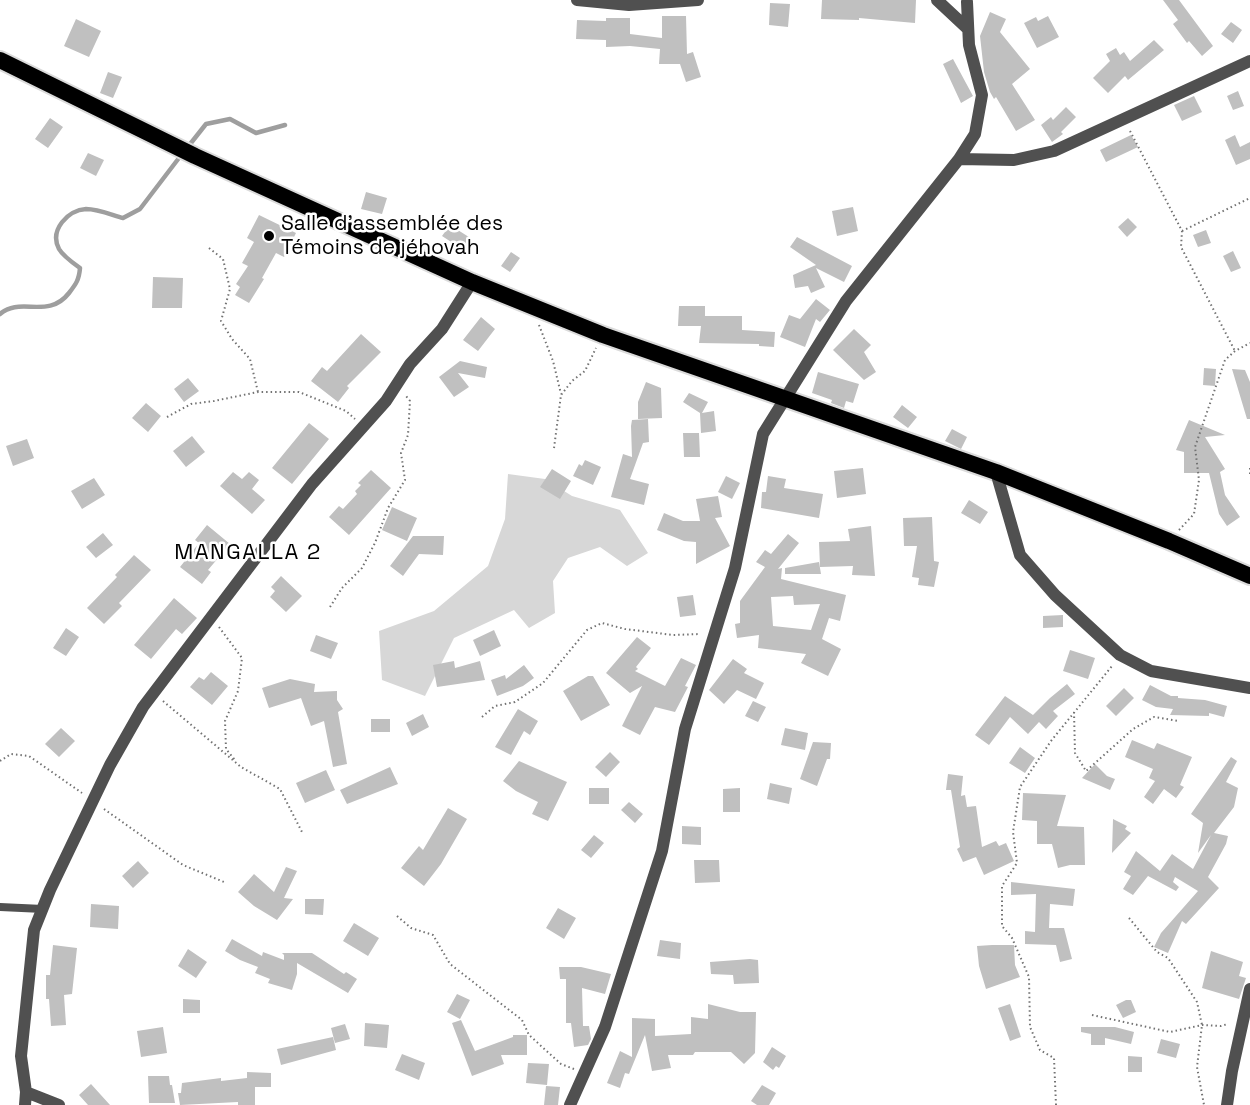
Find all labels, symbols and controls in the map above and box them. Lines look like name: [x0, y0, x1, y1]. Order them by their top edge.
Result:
place label: Salle d'assemblée des Témoins de jéhovah: [281, 211, 503, 261]
marker: Salle d'assemblée des Témoins de jéhovah: [262, 229, 276, 243]
district label: MANGALLA 2: [174, 540, 322, 566]

